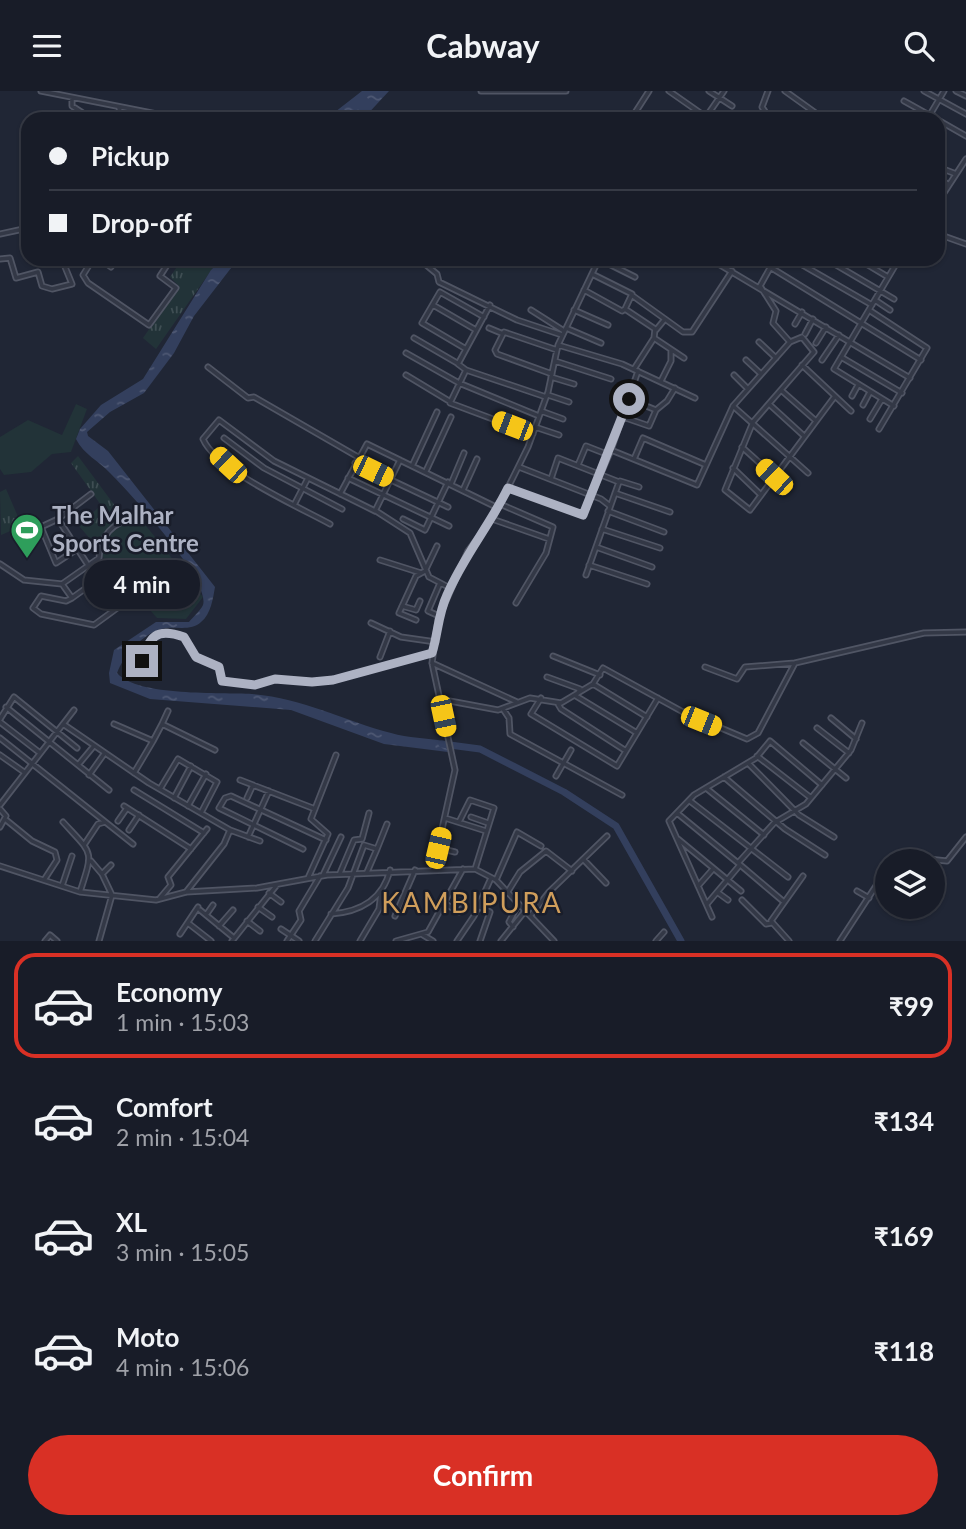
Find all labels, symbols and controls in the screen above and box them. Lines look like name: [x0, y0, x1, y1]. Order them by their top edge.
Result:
text: Cabway: [426, 26, 540, 65]
icon: menu: [28, 27, 66, 65]
icon: search: [900, 27, 938, 65]
text: Pickup: [91, 140, 170, 172]
text: Drop-off: [91, 207, 192, 239]
route start: [613, 383, 645, 415]
car: [489, 409, 536, 443]
car: [206, 443, 251, 487]
car: [350, 452, 397, 490]
car: [752, 455, 797, 499]
place label: The Malhar Sports Centre: [52, 500, 199, 557]
sports icon: The Malhar Sports Centre: [8, 511, 46, 560]
callout: 4 min: [84, 559, 200, 609]
text: 4 min: [113, 570, 171, 598]
route end: [126, 645, 158, 677]
car: [429, 693, 458, 739]
car: [678, 703, 725, 739]
car: [424, 825, 453, 871]
map controls: [875, 849, 945, 919]
button: layers: [875, 849, 945, 919]
district label: KAMBIPURA: [381, 885, 563, 919]
icon: car: [32, 974, 95, 1037]
text: Economy: [116, 976, 222, 1008]
text: ₹99: [889, 990, 934, 1022]
text: 1 min · 15:03: [116, 1008, 249, 1036]
icon: car: [32, 1089, 95, 1152]
text: Comfort: [116, 1091, 213, 1123]
text: ₹134: [874, 1105, 934, 1137]
text: 2 min · 15:04: [116, 1123, 249, 1151]
icon: car: [32, 1204, 95, 1267]
text: XL: [116, 1206, 147, 1238]
text: ₹169: [874, 1220, 934, 1252]
text: 3 min · 15:05: [116, 1238, 249, 1266]
icon: car: [32, 1319, 95, 1382]
text: Moto: [116, 1321, 179, 1353]
text: ₹118: [874, 1335, 934, 1367]
text: 4 min · 15:06: [116, 1353, 249, 1381]
button: Confirm: [28, 1435, 938, 1515]

